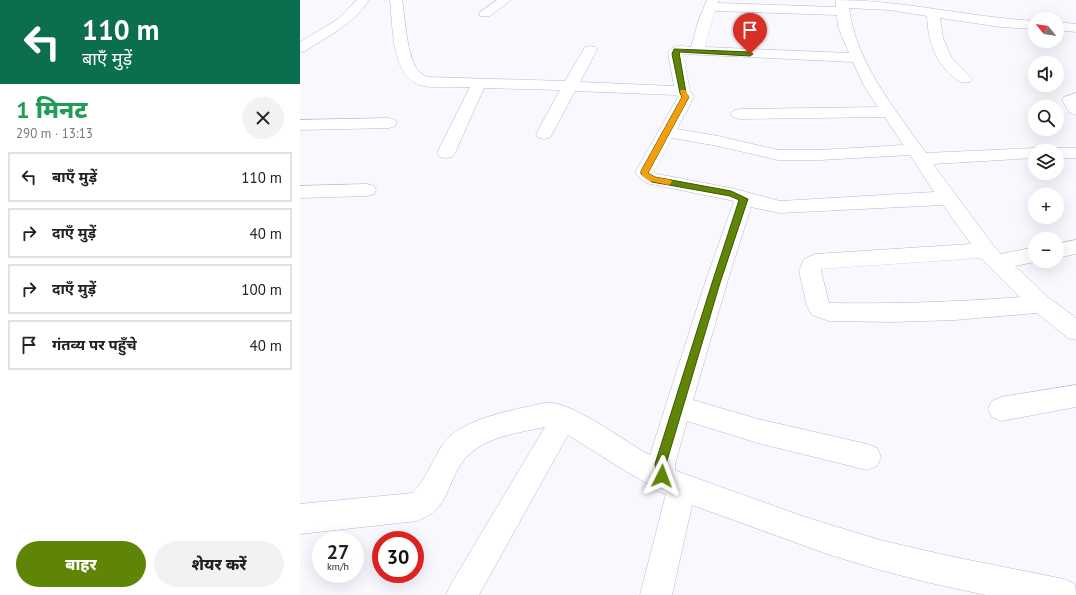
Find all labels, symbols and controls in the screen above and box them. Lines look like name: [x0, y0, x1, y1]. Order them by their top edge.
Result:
text: 110 m: [82, 11, 159, 48]
north arrow: [1028, 12, 1064, 48]
map controls: [1028, 12, 1064, 268]
pin: [733, 13, 767, 54]
icon: left: [16, 16, 68, 68]
icon: arrive: [739, 19, 761, 41]
text: बाएँ मुड़ें: [82, 47, 132, 70]
button: sound: [1028, 56, 1064, 92]
text: 1 मिनट: [16, 94, 87, 125]
button: close: [242, 97, 284, 139]
button: search: [1028, 100, 1064, 136]
text: 290 m · 13:13: [16, 125, 93, 142]
button: layers: [1028, 144, 1064, 180]
icon: left: [18, 166, 40, 188]
text: बाएँ मुड़ें: [52, 167, 97, 186]
text: 110 m: [241, 168, 282, 187]
button: +: [1028, 188, 1064, 224]
icon: right: [18, 222, 40, 244]
text: दाएँ मुड़ें: [52, 223, 96, 242]
text: 40 m: [249, 224, 282, 243]
button: −: [1028, 232, 1064, 268]
icon: right: [18, 278, 40, 300]
text: दाएँ मुड़ें: [52, 279, 96, 298]
text: 100 m: [241, 280, 282, 299]
icon: arrive: [18, 334, 40, 356]
text: गंतव्य पर पहुँचे: [52, 335, 137, 354]
text: 40 m: [249, 336, 282, 355]
position arrow: [641, 455, 683, 497]
speed limit sign: 30: [372, 531, 424, 583]
text: 27: [327, 539, 349, 565]
button: बाहर: [16, 541, 146, 587]
button: शेयर करें: [154, 541, 284, 587]
text: km/h: [327, 560, 349, 573]

